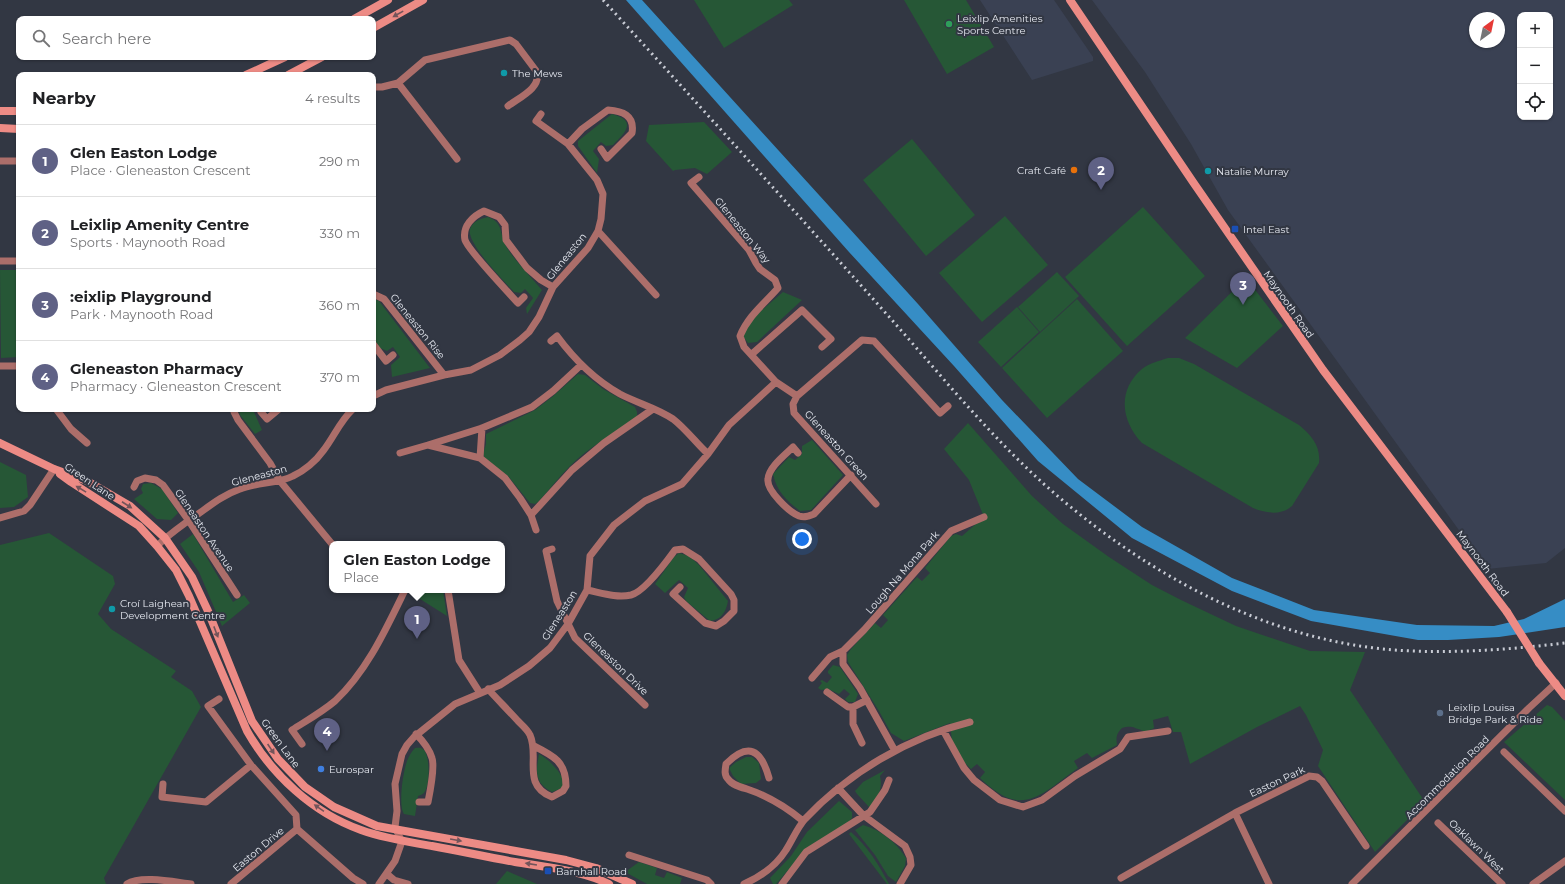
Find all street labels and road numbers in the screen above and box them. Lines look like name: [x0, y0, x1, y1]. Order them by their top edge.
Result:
street label: Gleneaston Way: [712, 195, 774, 266]
street label: Gleneaston: [543, 230, 589, 282]
street label: Maynooth Road: [1260, 268, 1317, 341]
street label: Gleneaston Rise: [387, 291, 448, 362]
street label: Gleneaston Green: [802, 408, 872, 483]
street label: Green Lane: [62, 460, 117, 503]
street label: Gleneaston: [230, 462, 288, 489]
street label: Gleneaston Avenue: [172, 486, 237, 574]
street label: Lough Na Mona Park: [863, 528, 942, 616]
street label: Maynooth Road: [1453, 528, 1512, 599]
street label: Gleneaston: [539, 588, 580, 643]
street label: Gleneaston Drive: [580, 629, 651, 698]
street label: Green Lane: [258, 716, 303, 770]
street label: Accommodation Road: [1403, 733, 1492, 822]
street label: Easton Park: [1247, 763, 1307, 800]
street label: Oaklawn West: [1446, 817, 1507, 876]
street label: Easton Drive: [230, 824, 287, 875]

